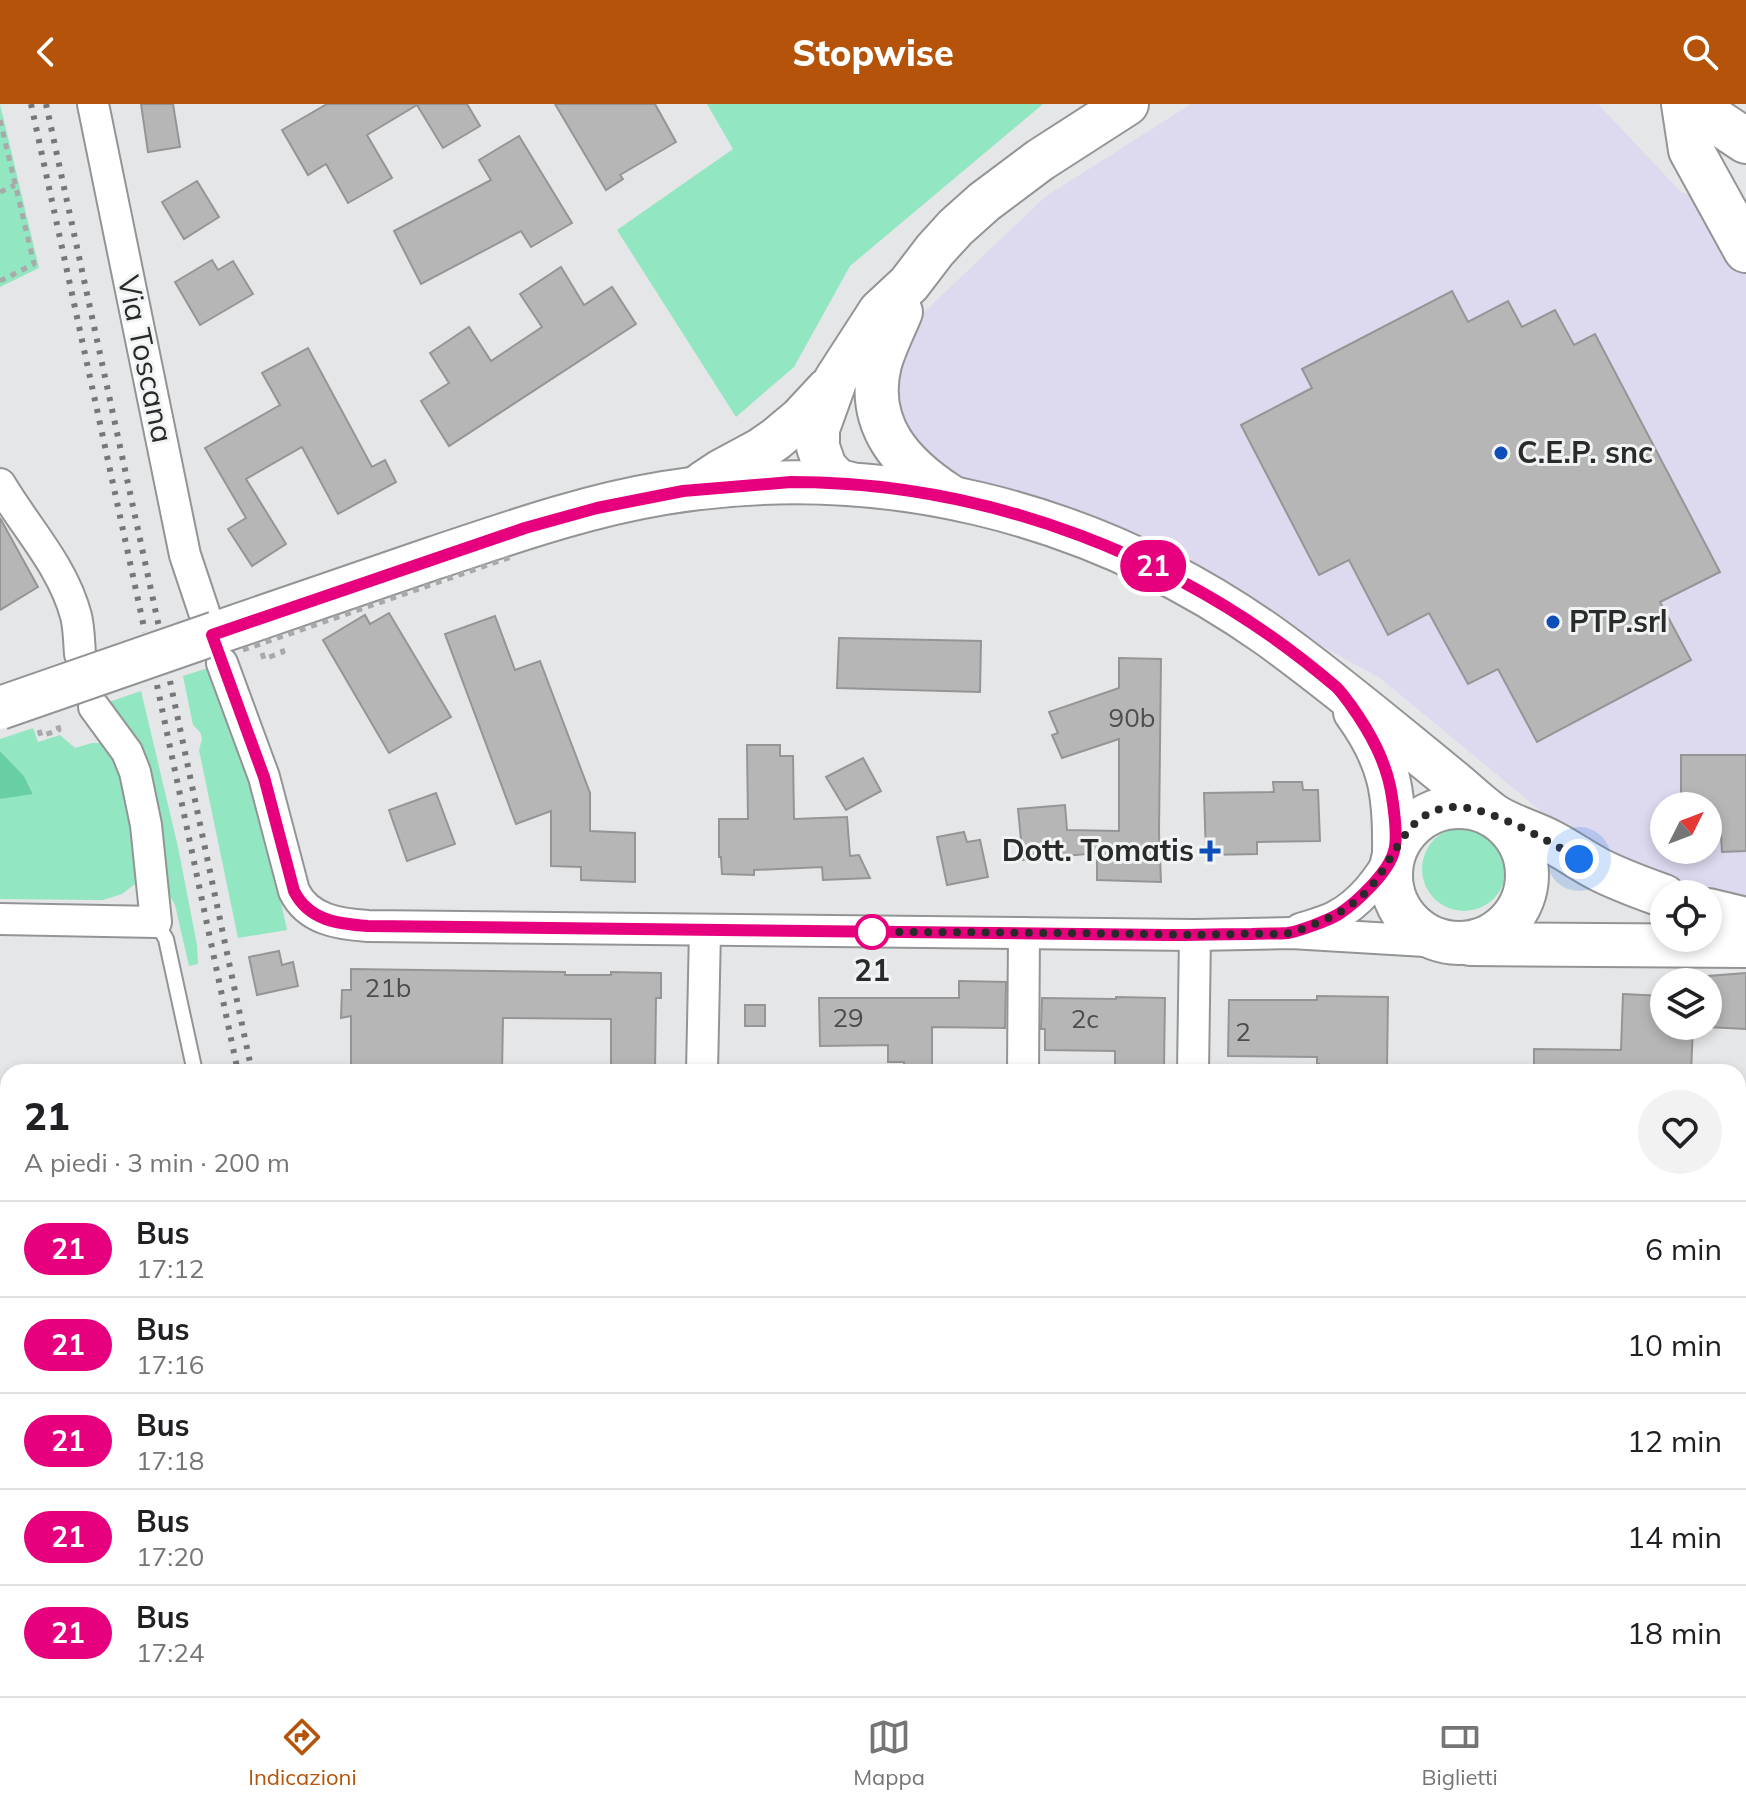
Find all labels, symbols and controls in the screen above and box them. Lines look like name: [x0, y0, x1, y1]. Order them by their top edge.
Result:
icon: back: [24, 30, 68, 74]
text: Stopwise: [792, 30, 954, 75]
icon: search: [1678, 30, 1722, 74]
street label: Via Toscana: [110, 272, 182, 446]
place label: C.E.P. snc: [1517, 433, 1653, 471]
marker: C.E.P. snc: [1492, 444, 1510, 462]
line badge: 21: [1117, 540, 1189, 592]
text: 21: [1136, 548, 1170, 583]
place label: PTP.srl: [1569, 602, 1668, 640]
marker: PTP.srl: [1544, 613, 1562, 631]
house number: 90b: [1109, 701, 1155, 734]
north arrow: [1650, 792, 1722, 864]
map controls: [1650, 792, 1722, 1040]
place label: Dott. Tomatis: [1002, 831, 1194, 869]
your location: [1559, 839, 1599, 879]
marker: Dott. Tomatis: [1201, 842, 1219, 860]
button: locate: [1650, 880, 1722, 952]
marker: 21: [855, 915, 889, 949]
place label: 21: [854, 951, 890, 989]
button: layers: [1650, 968, 1722, 1040]
house number: 21b: [365, 971, 411, 1004]
house number: 29: [832, 1001, 864, 1034]
house number: 2c: [1071, 1002, 1099, 1035]
house number: 2: [1235, 1015, 1251, 1048]
button: heart: [1638, 1090, 1722, 1174]
text: 21: [24, 1092, 70, 1140]
text: A piedi · 3 min · 200 m: [24, 1146, 290, 1179]
text: Bus: [136, 1214, 190, 1252]
text: 6 min: [1645, 1230, 1722, 1268]
text: 21: [51, 1231, 85, 1266]
text: 17:12: [136, 1252, 204, 1285]
text: Bus: [136, 1310, 190, 1348]
text: 10 min: [1627, 1326, 1722, 1364]
text: 21: [51, 1327, 85, 1362]
text: 17:16: [136, 1348, 204, 1381]
text: Bus: [136, 1406, 190, 1444]
text: 12 min: [1627, 1422, 1722, 1460]
text: 21: [51, 1423, 85, 1458]
text: 17:18: [136, 1444, 204, 1477]
text: Bus: [136, 1502, 190, 1540]
text: 14 min: [1627, 1518, 1722, 1556]
text: 21: [51, 1519, 85, 1554]
text: 17:20: [136, 1540, 204, 1573]
text: Bus: [136, 1598, 190, 1636]
text: 18 min: [1627, 1614, 1722, 1652]
text: 21: [51, 1615, 85, 1650]
text: 17:24: [136, 1636, 204, 1669]
tab: Indicazioni: [248, 1715, 357, 1791]
tab: Mappa: [853, 1715, 925, 1791]
tab: Biglietti: [1421, 1715, 1498, 1791]

